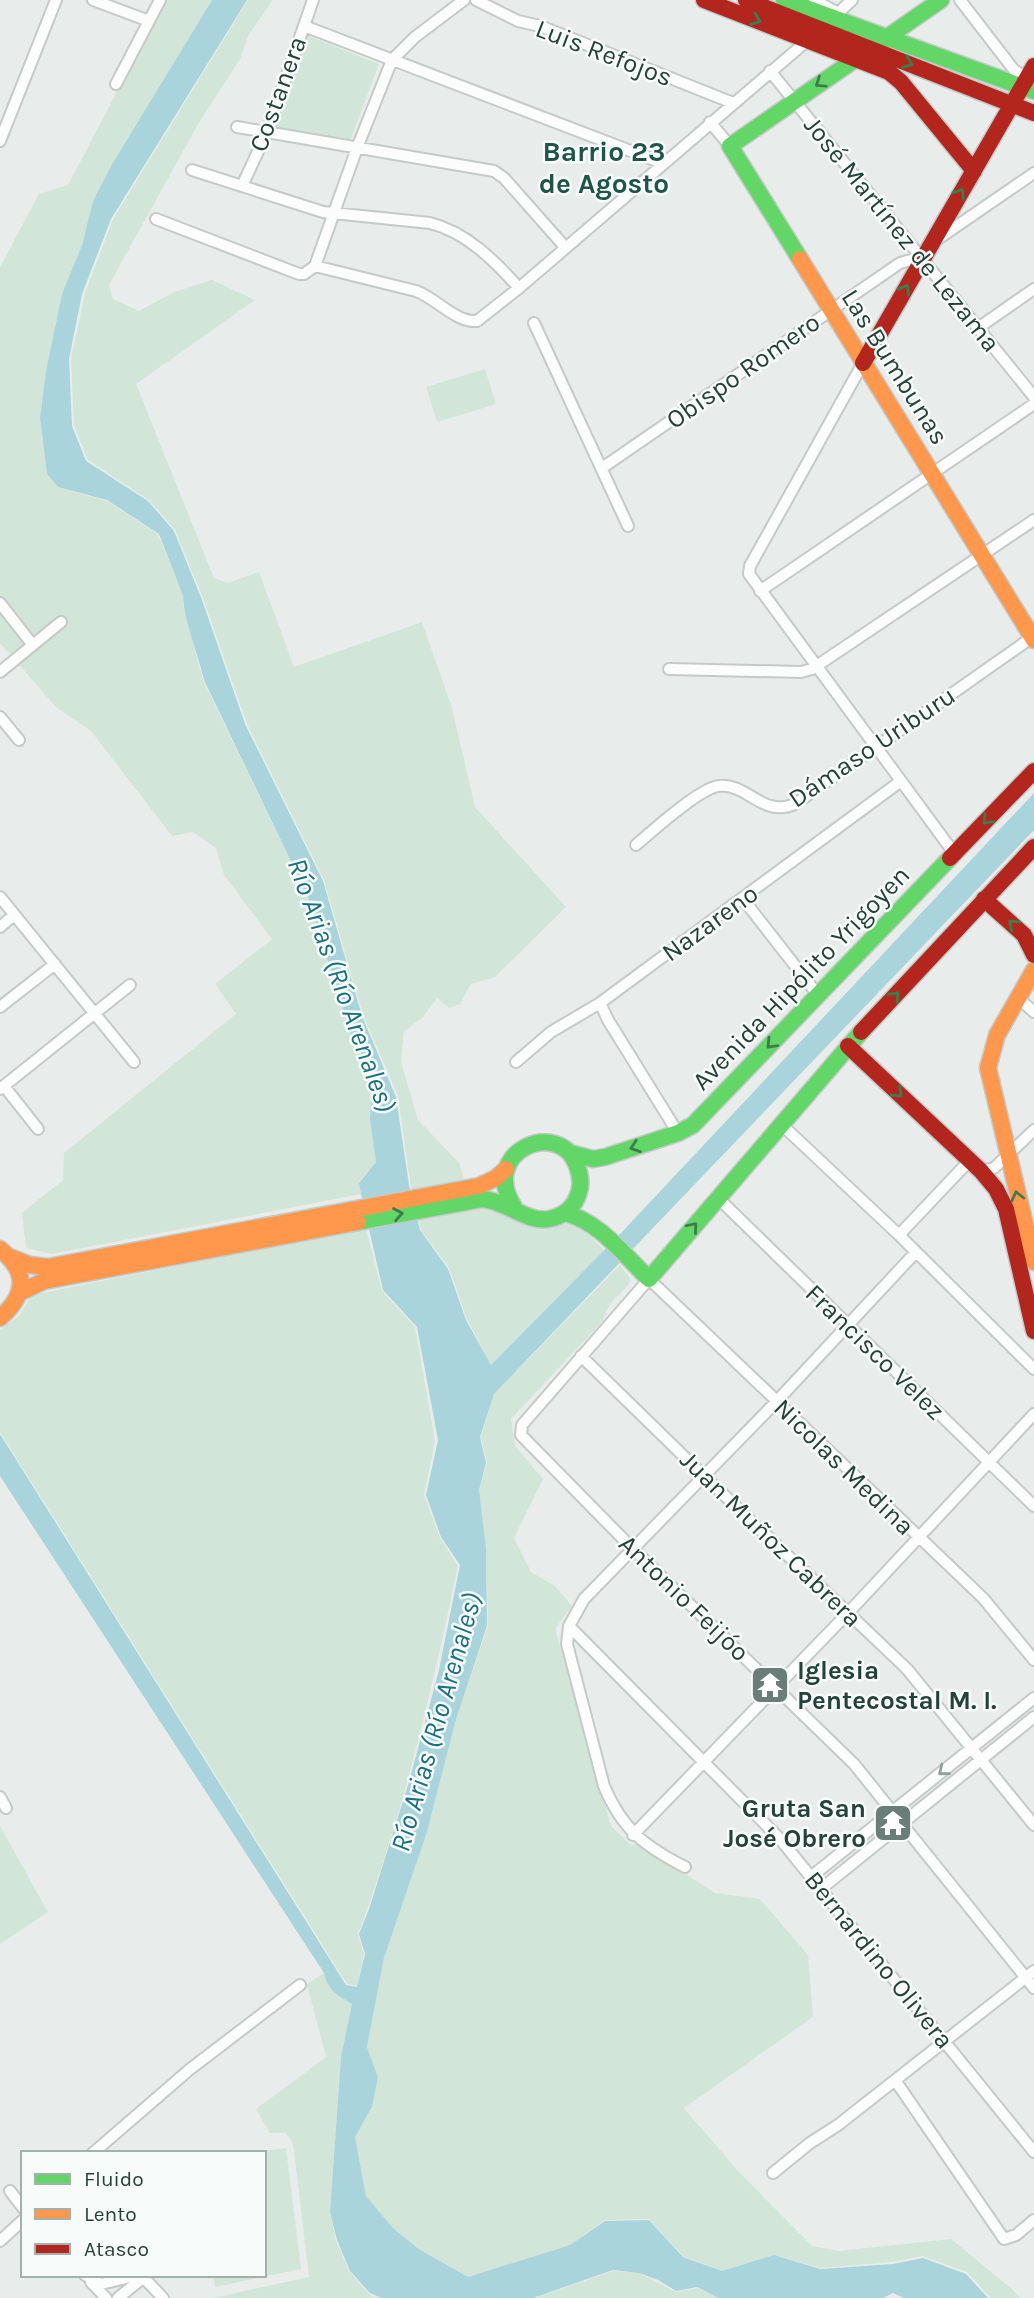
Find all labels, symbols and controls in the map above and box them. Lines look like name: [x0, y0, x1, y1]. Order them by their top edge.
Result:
one-way arrow: [750, 11, 762, 25]
street label: Luis Refojos: [531, 13, 677, 93]
street label: Costanera: [243, 32, 313, 156]
one-way arrow: [901, 55, 913, 69]
one-way arrow: [815, 75, 828, 87]
street label: José Martínez de Lezama: [797, 110, 1007, 358]
district label: Barrio 23 de Agosto: [539, 135, 669, 200]
one-way arrow: [952, 187, 965, 200]
one-way arrow: [897, 283, 910, 296]
street label: Las Bumbunas: [835, 284, 955, 450]
street label: Obispo Romero: [660, 307, 826, 435]
street label: Dámaso Uriburu: [783, 680, 961, 814]
one-way arrow: [982, 812, 995, 825]
water label: Río Arias (Río Arenales): [281, 853, 403, 1117]
street label: Avenida Hipólito Yrigoyen: [686, 859, 916, 1097]
street label: Nazareno: [656, 878, 764, 968]
one-way arrow: [1008, 920, 1021, 933]
one-way arrow: [886, 991, 899, 1004]
one-way arrow: [767, 1036, 779, 1049]
one-way arrow: [890, 1084, 903, 1097]
one-way arrow: [630, 1139, 642, 1153]
one-way arrow: [1011, 1190, 1025, 1202]
one-way arrow: [392, 1208, 404, 1223]
one-way arrow: [685, 1222, 697, 1235]
street label: Francisco Velez: [799, 1278, 951, 1426]
street label: Nicolas Medina: [767, 1392, 921, 1542]
street label: Juan Muñoz Cabrera: [674, 1444, 868, 1634]
street label: Antonio Feijóo: [612, 1528, 756, 1668]
water label: Río Arias (Río Arenales): [383, 1589, 489, 1855]
place label: Iglesia Pentecostal M. I.: [797, 1655, 997, 1716]
temple icon: Iglesia Pentecostal M. I.: [749, 1664, 791, 1706]
one-way arrow: [938, 1763, 951, 1775]
place label: Gruta San José Obrero: [723, 1793, 866, 1854]
temple icon: Gruta San José Obrero: [872, 1802, 914, 1844]
street label: Bernardino Olivera: [798, 1865, 960, 2055]
legend: [21, 2151, 266, 2277]
text: Fluido: [84, 2167, 144, 2191]
text: Lento: [84, 2202, 137, 2226]
text: Atasco: [84, 2237, 149, 2261]

